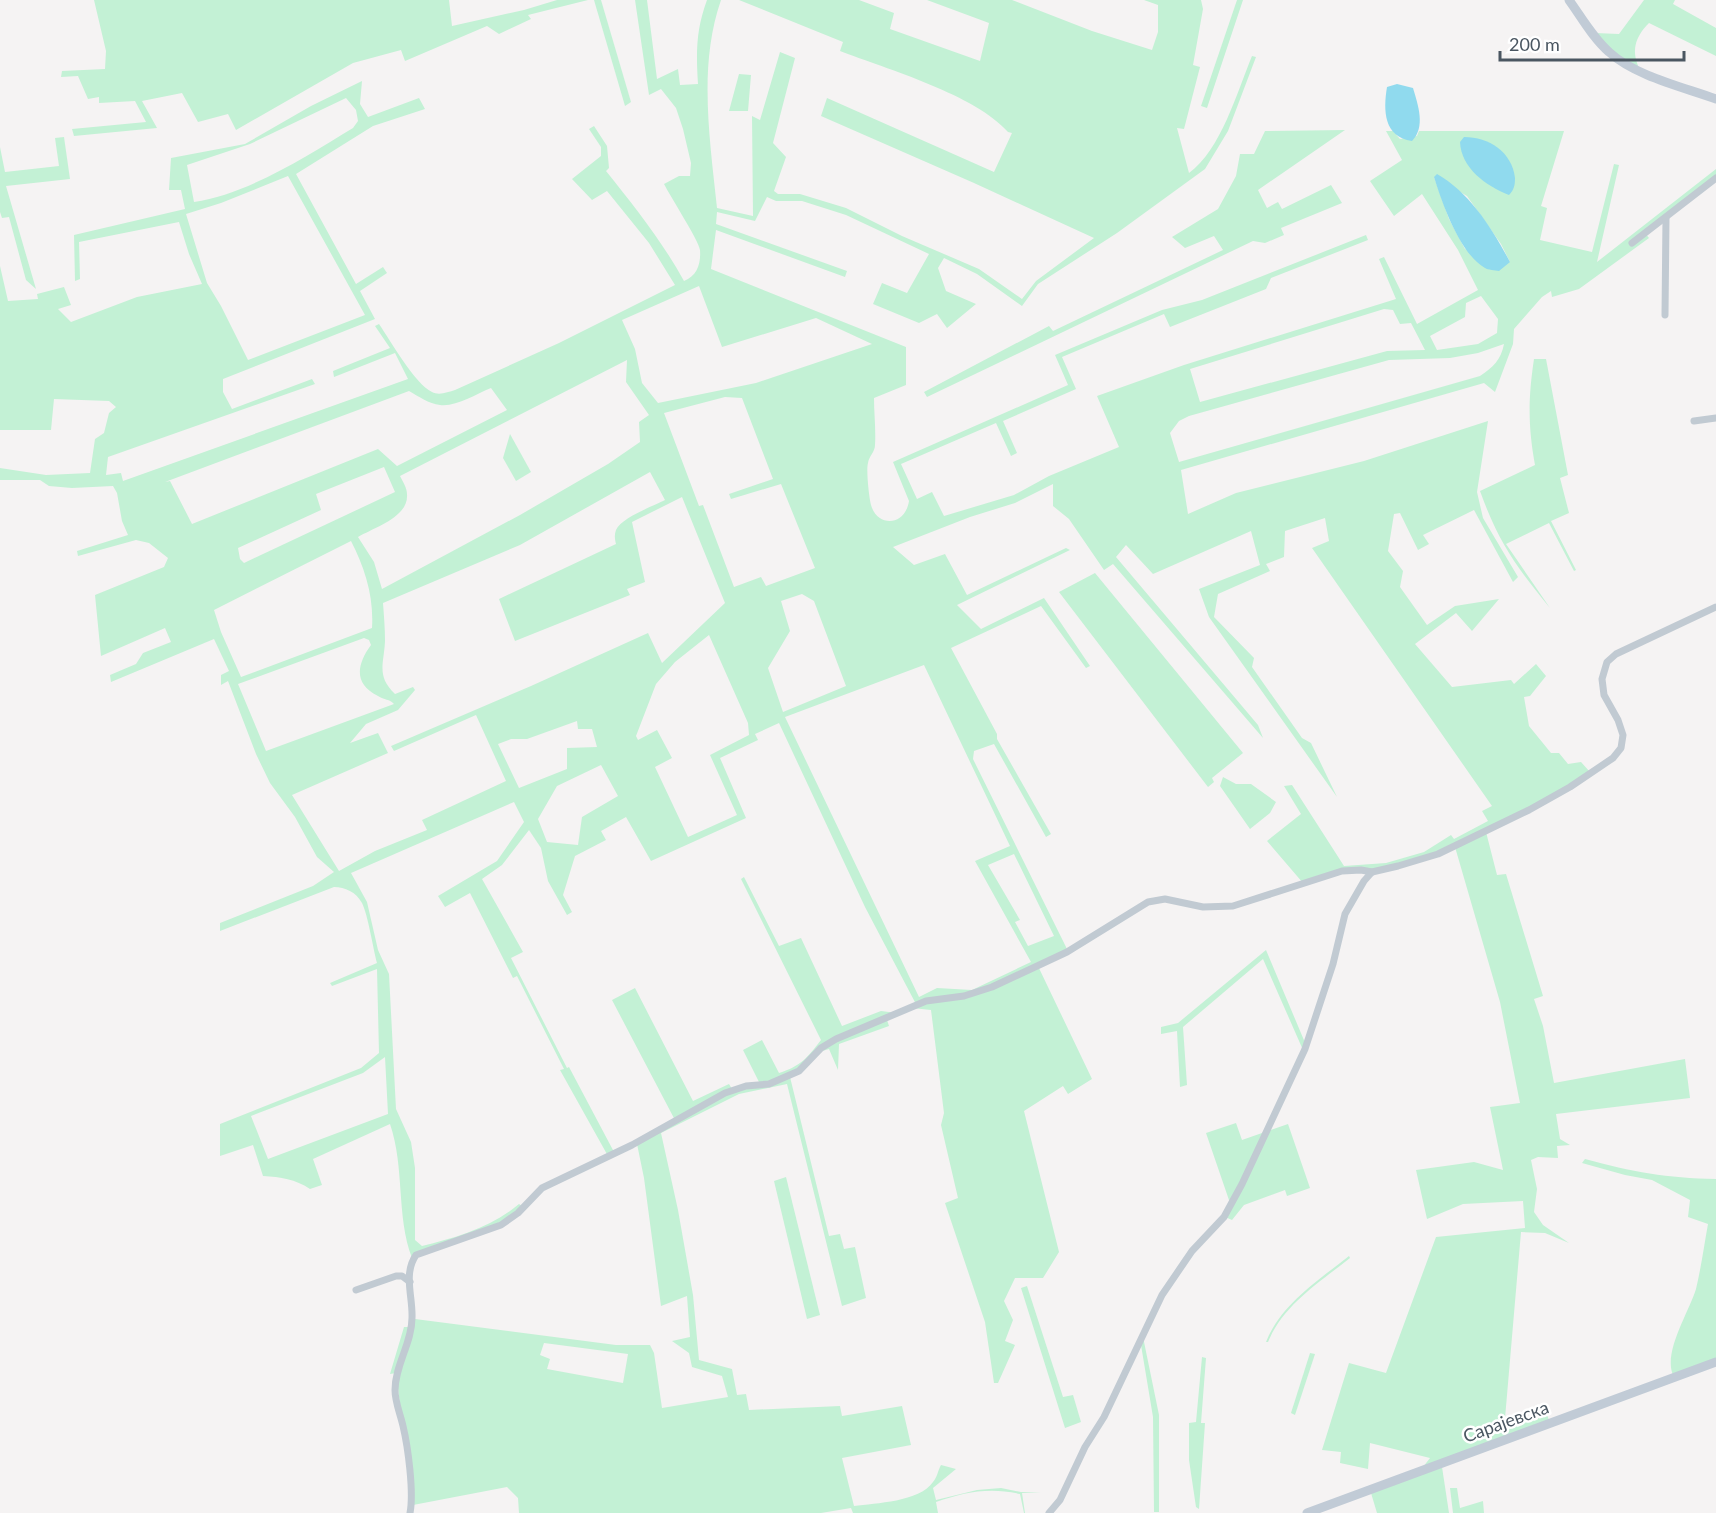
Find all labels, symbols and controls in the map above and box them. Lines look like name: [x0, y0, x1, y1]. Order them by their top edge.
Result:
scale bar: [1500, 24, 1684, 62]
text: 200 m: [1509, 33, 1560, 55]
street label: Сарајевска: [1460, 1395, 1552, 1447]

